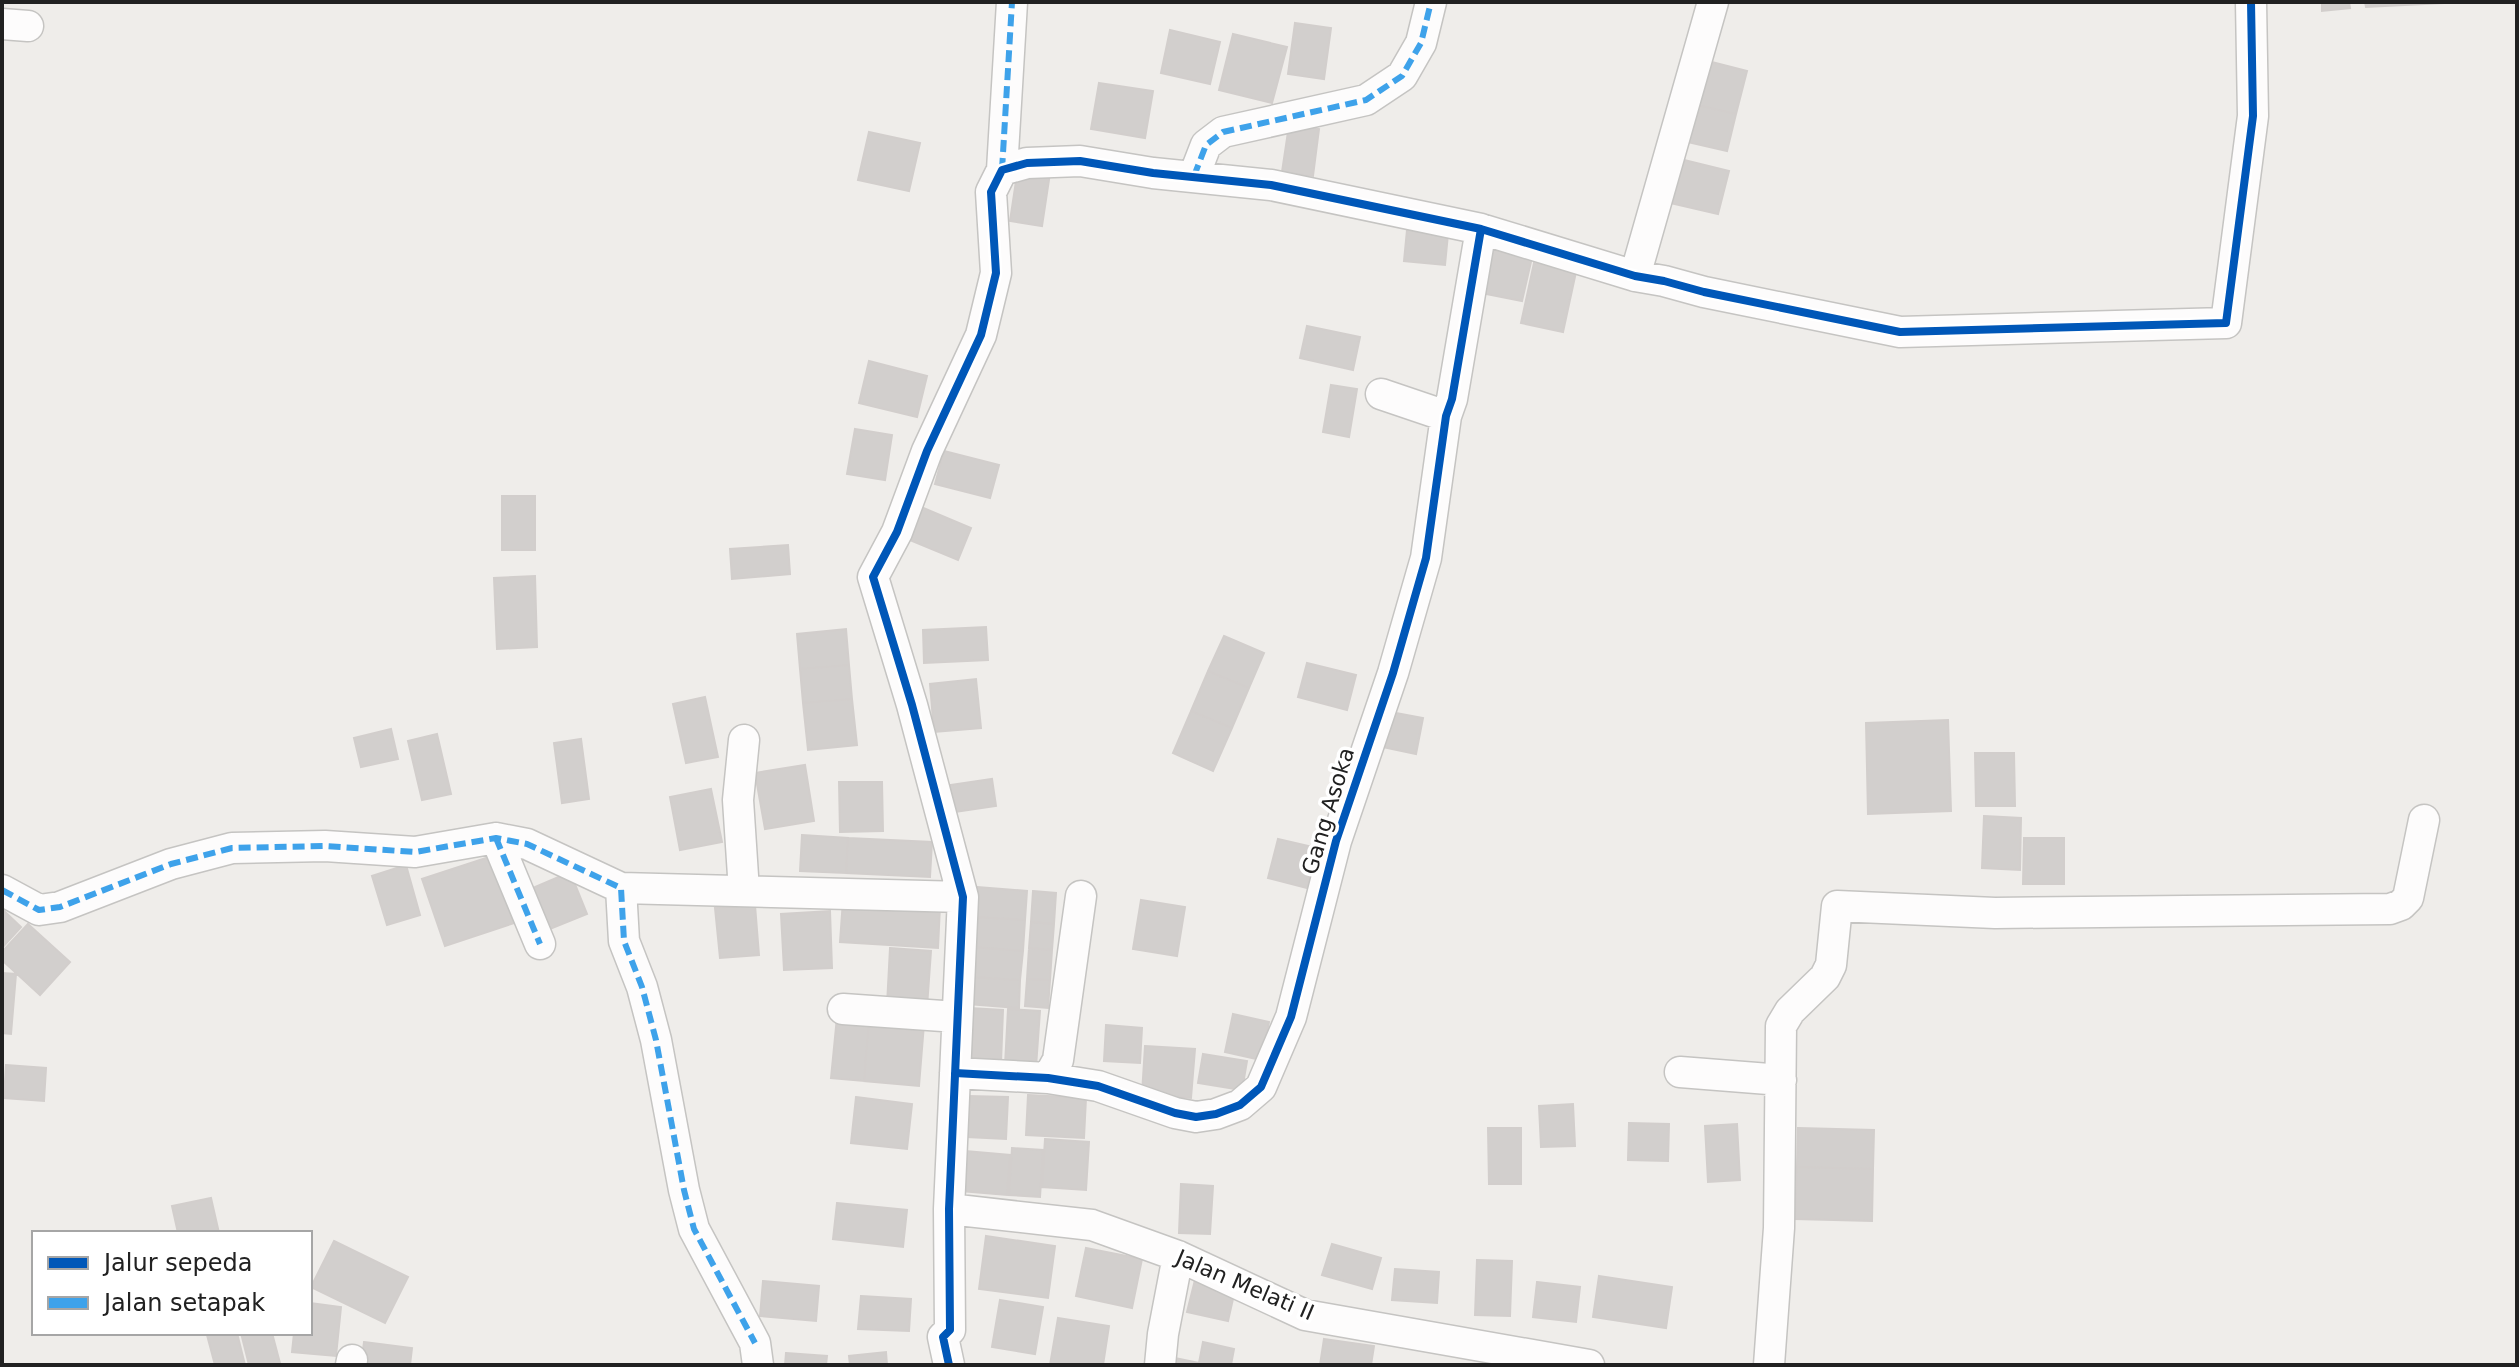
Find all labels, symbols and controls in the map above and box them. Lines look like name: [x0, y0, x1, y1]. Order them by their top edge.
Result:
street label: Gang Asoka: [1297, 745, 1359, 877]
legend: [32, 1231, 312, 1335]
street label: Jalan Melati II: [1170, 1244, 1318, 1325]
text: Jalur sepeda: [102, 1249, 252, 1277]
text: Jalan setapak: [102, 1289, 265, 1317]

